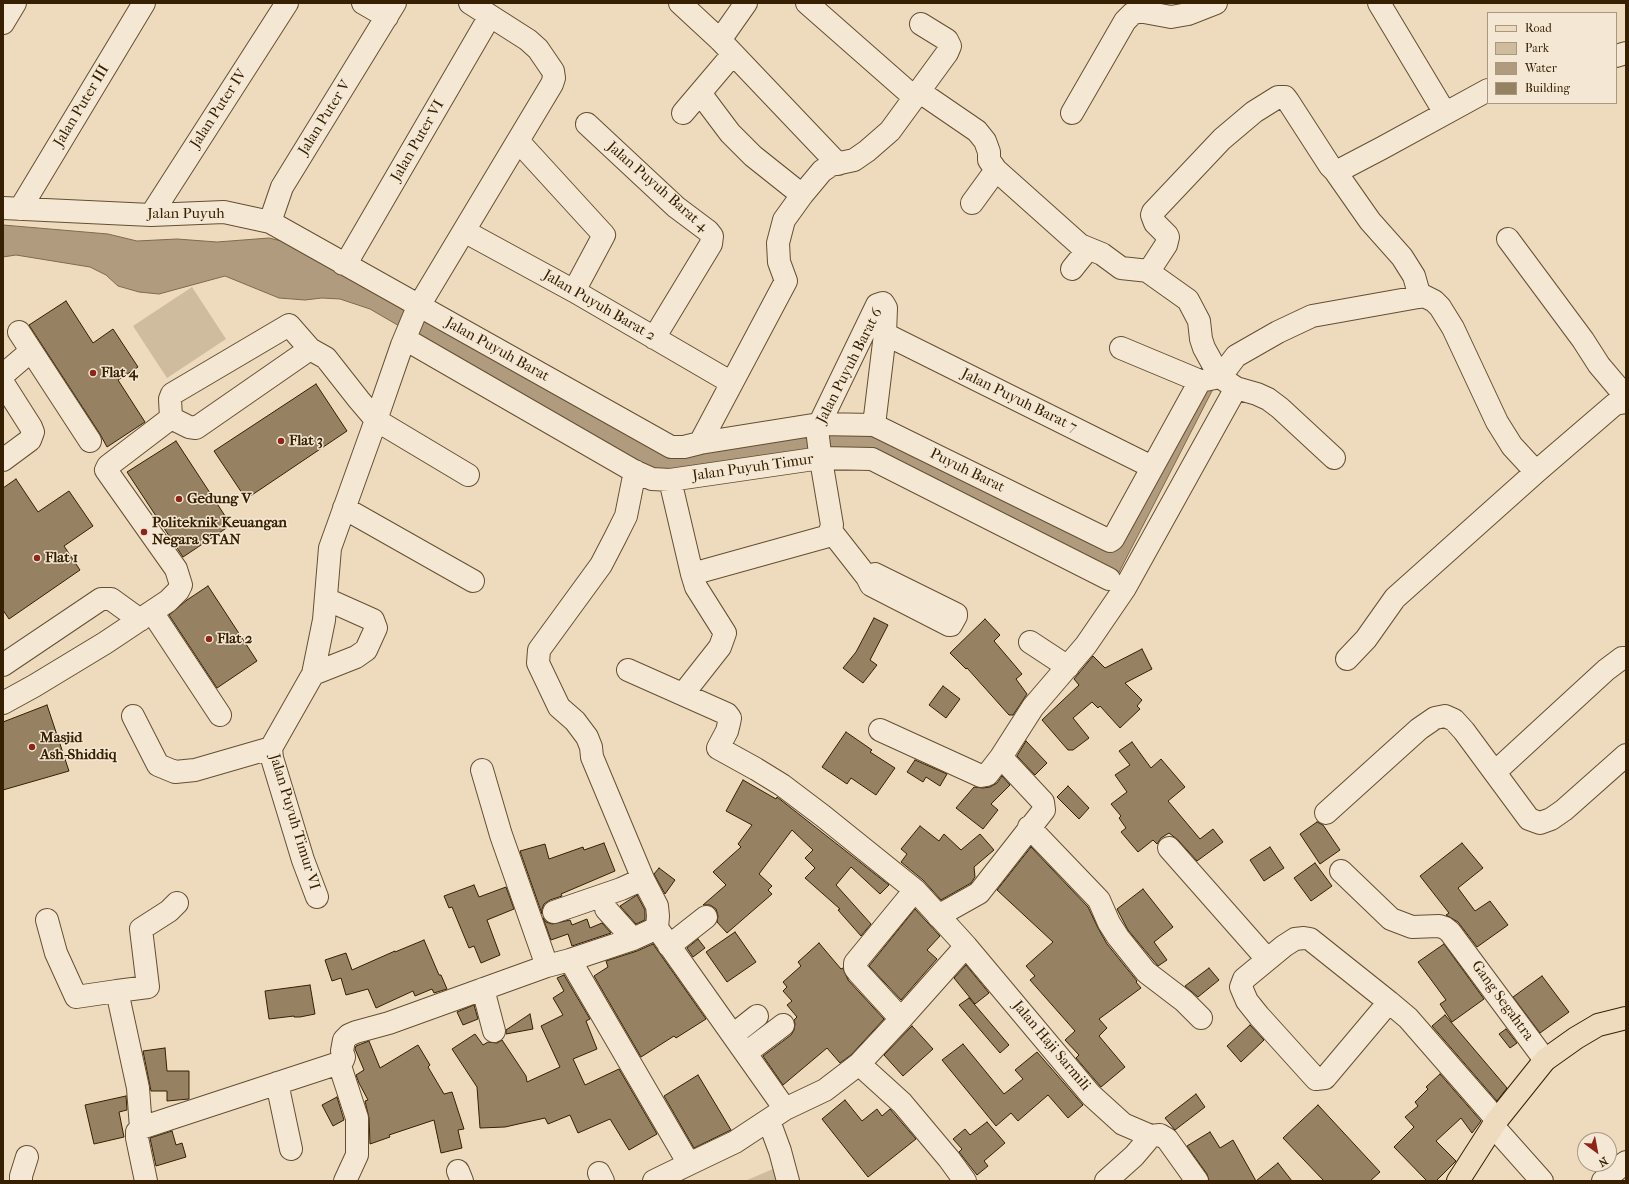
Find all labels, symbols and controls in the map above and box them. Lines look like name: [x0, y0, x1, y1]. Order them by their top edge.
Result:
legend: [1487, 12, 1617, 104]
text: Road: [1525, 21, 1552, 35]
text: Park: [1525, 41, 1549, 55]
text: Water: [1525, 61, 1557, 75]
street label: Jalan Puter III: [50, 62, 114, 150]
street label: Jalan Puter IV: [187, 66, 251, 152]
street label: Jalan Puter V: [295, 77, 355, 159]
text: Building: [1525, 81, 1570, 95]
street label: Jalan Puter VI: [388, 97, 448, 185]
street label: Jalan Puyuh Barat 4: [603, 138, 711, 236]
street label: Jalan Puyuh: [147, 205, 225, 223]
street label: Jalan Puyuh Barat 2: [540, 266, 658, 346]
street label: Jalan Puyuh Barat 6: [813, 305, 887, 427]
street label: Jalan Puyuh Barat: [442, 314, 552, 386]
place label: Flat 4: [101, 364, 138, 382]
street label: Jalan Puyuh Barat 7: [958, 365, 1080, 437]
marker: Flat 4: [88, 368, 98, 378]
place label: Flat 3: [289, 432, 323, 450]
marker: Flat 3: [276, 436, 286, 446]
street label: Puyuh Barat: [927, 445, 1007, 497]
street label: Jalan Puyuh Timur: [691, 451, 815, 485]
place label: Gedung V: [187, 490, 251, 508]
marker: Gedung V: [174, 494, 184, 504]
place label: Politeknik Keuangan Negara STAN: [152, 514, 287, 549]
marker: Politeknik Keuangan Negara STAN: [139, 527, 149, 537]
place label: Flat 1: [45, 549, 78, 567]
marker: Flat 1: [32, 553, 42, 563]
place label: Flat 2: [217, 630, 253, 648]
marker: Flat 2: [204, 634, 214, 644]
place label: Masjid Ash-Shiddiq: [40, 729, 116, 764]
marker: Masjid Ash-Shiddiq: [27, 742, 37, 752]
street label: Jalan Puyuh Timur VI: [265, 752, 323, 892]
street label: Gang Segahtra: [1467, 957, 1537, 1045]
street label: Jalan Haji Sarmili: [1008, 997, 1094, 1095]
north arrow: [1577, 1132, 1617, 1172]
text: N: [1596, 1154, 1610, 1169]

